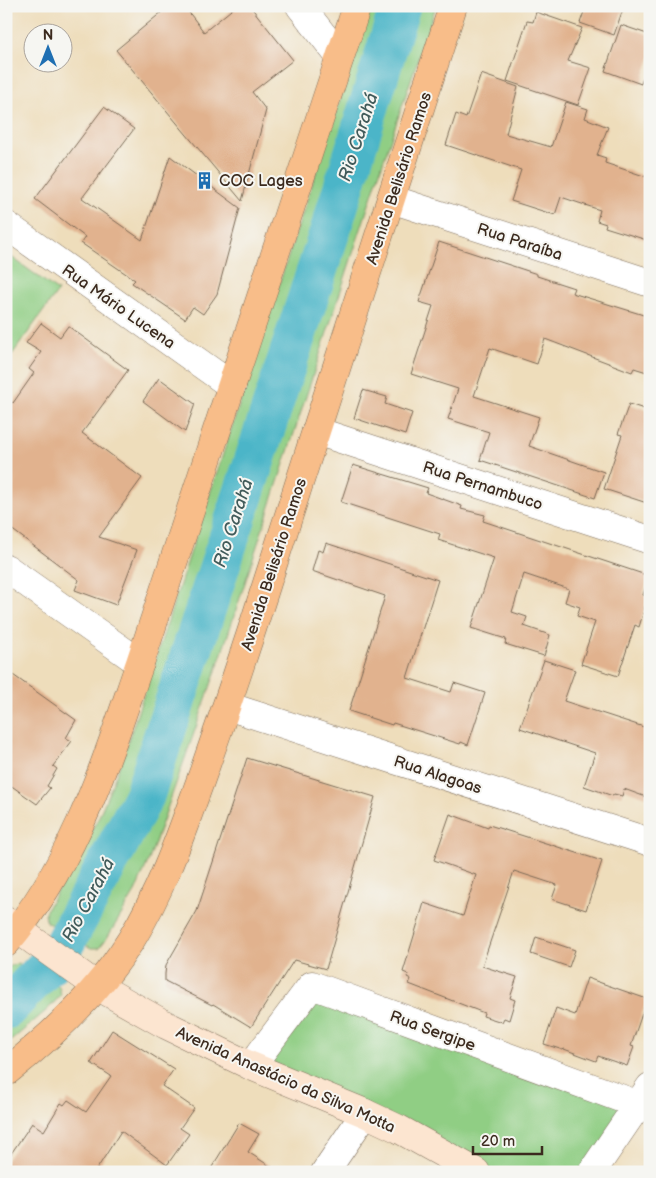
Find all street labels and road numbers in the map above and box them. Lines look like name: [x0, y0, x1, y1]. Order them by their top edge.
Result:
street label: Avenida Belisário Ramos: [363, 90, 436, 267]
street label: Rua Paraíba: [475, 220, 565, 265]
street label: Rua Mário Lucena: [58, 261, 178, 353]
street label: Rua Pernambuco: [420, 458, 545, 515]
street label: Avenida Belisário Ramos: [238, 476, 311, 653]
street label: Rua Alagoas: [391, 752, 484, 799]
street label: Rua Sergipe: [387, 1007, 478, 1056]
street label: Avenida Anastácio da Silva Motta: [173, 1023, 398, 1137]

